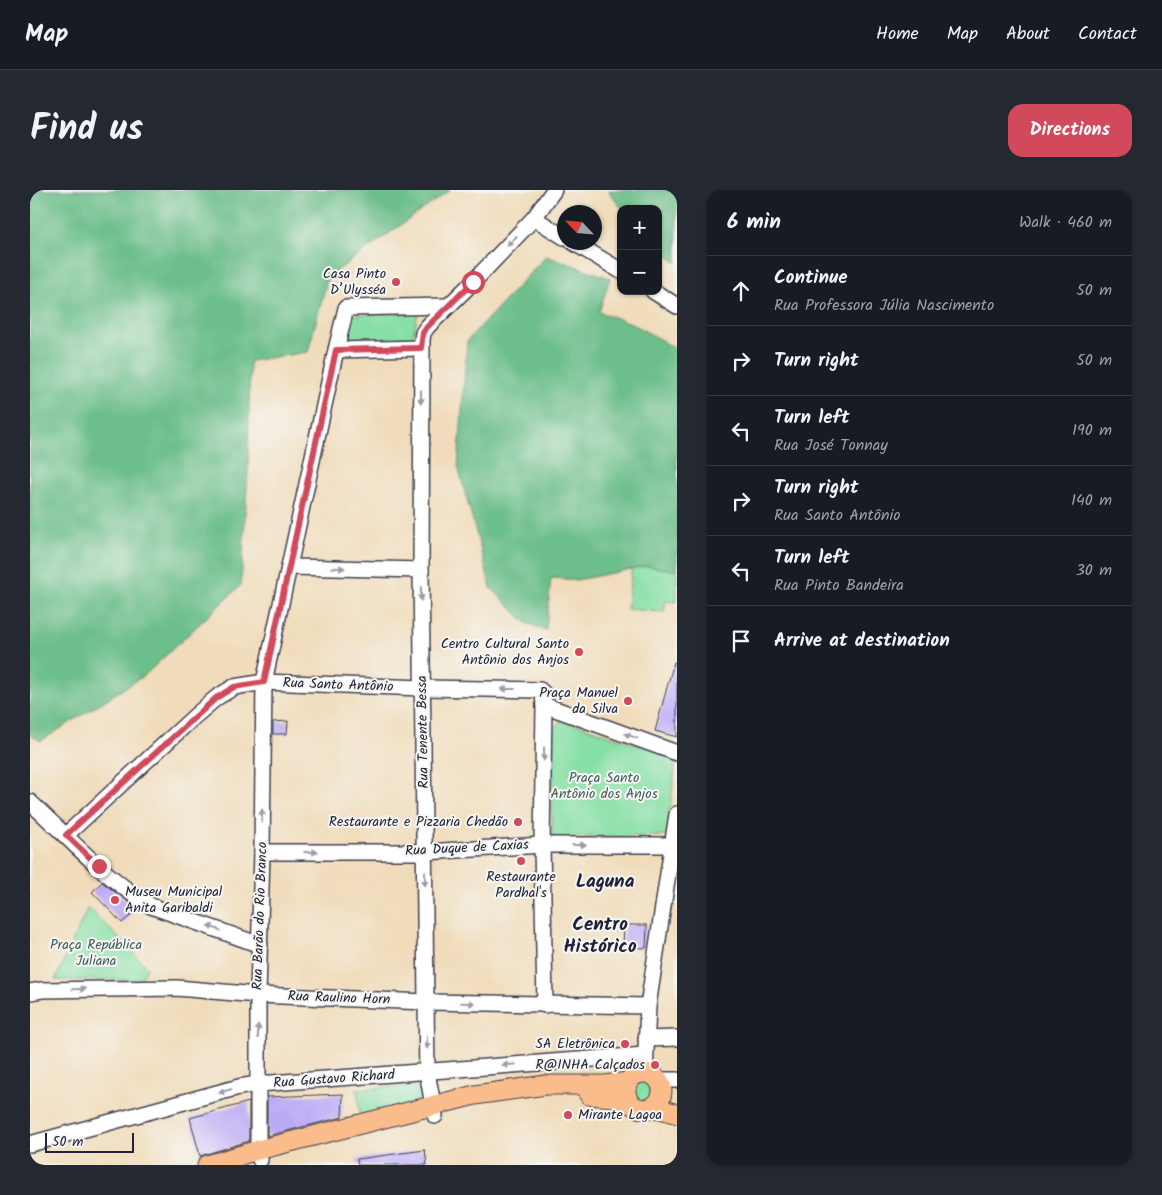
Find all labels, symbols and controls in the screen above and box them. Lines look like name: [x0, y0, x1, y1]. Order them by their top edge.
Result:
text: Map: [25, 15, 68, 54]
text: Home: [876, 20, 919, 49]
text: Map: [947, 20, 978, 49]
text: About: [1006, 20, 1050, 49]
text: Contact: [1078, 20, 1137, 49]
text: Find us: [30, 102, 143, 158]
button: Directions: [1008, 104, 1132, 157]
north arrow: [557, 205, 602, 250]
map controls: [617, 205, 662, 295]
button: +: [617, 205, 662, 250]
text: 6 min: [727, 206, 781, 239]
text: Walk · 460 m: [1019, 210, 1112, 235]
one-way arrow: [506, 235, 518, 247]
button: −: [617, 250, 662, 295]
place label: Casa Pinto D’Ulysséa: [323, 263, 386, 301]
text: Continue: [774, 263, 847, 293]
route start: [462, 271, 485, 294]
marker: Casa Pinto D’Ulysséa: [390, 276, 402, 288]
icon: ahead: [727, 277, 755, 305]
text: 50 m: [1076, 278, 1112, 303]
text: Rua Professora Júlia Nascimento: [774, 293, 994, 318]
text: Turn right: [774, 346, 859, 376]
icon: right: [727, 347, 755, 375]
text: 50 m: [1076, 348, 1112, 373]
one-way arrow: [417, 389, 425, 405]
text: Turn left: [774, 403, 849, 433]
icon: left: [727, 417, 755, 445]
text: 190 m: [1072, 418, 1112, 443]
text: Rua José Tonnay: [774, 433, 888, 458]
text: Turn right: [774, 473, 859, 503]
icon: right: [727, 487, 755, 515]
text: 140 m: [1071, 488, 1112, 513]
text: Rua Santo Antônio: [774, 503, 901, 528]
text: Turn left: [774, 543, 849, 573]
icon: left: [727, 557, 755, 585]
text: 30 m: [1076, 558, 1112, 583]
one-way arrow: [331, 564, 347, 572]
text: Rua Pinto Bandeira: [774, 573, 904, 598]
one-way arrow: [417, 586, 425, 602]
text: Arrive at destination: [774, 626, 950, 656]
icon: arrive: [727, 627, 755, 655]
place label: Centro Cultural Santo Antônio dos Anjos: [441, 633, 569, 671]
marker: Centro Cultural Santo Antônio dos Anjos: [573, 646, 585, 658]
street label: Rua Santo Antônio: [282, 672, 394, 698]
street label: Rua Tenente Bessa: [411, 675, 435, 789]
place label: Praça Manuel da Silva: [539, 682, 619, 720]
one-way arrow: [500, 684, 516, 692]
marker: Praça Manuel da Silva: [622, 695, 634, 707]
one-way arrow: [624, 732, 639, 739]
one-way arrow: [540, 746, 548, 762]
park label: Praça Santo Antônio dos Anjos: [550, 767, 658, 805]
one-way arrow: [258, 808, 266, 824]
place label: Restaurante e Pizzaria Chedão: [329, 811, 508, 833]
marker: Restaurante e Pizzaria Chedão: [512, 816, 524, 828]
street label: Rua Duque de Caxias: [405, 834, 529, 862]
street label: Rua Barão do Rio Branco: [246, 841, 274, 991]
one-way arrow: [571, 841, 587, 849]
one-way arrow: [303, 848, 319, 856]
route end: [88, 855, 111, 878]
marker: Restaurante Pardhal's: [515, 855, 527, 867]
place label: Restaurante Pardhal's: [486, 866, 556, 904]
district label: Laguna: [576, 867, 635, 897]
one-way arrow: [421, 871, 429, 887]
place label: Museu Municipal Anita Garibaldi: [125, 881, 223, 919]
marker: Museu Municipal Anita Garibaldi: [109, 894, 121, 906]
district label: Centro Histórico: [563, 910, 637, 962]
one-way arrow: [206, 924, 221, 931]
park label: Praça República Juliana: [50, 934, 142, 972]
one-way arrow: [71, 985, 87, 993]
street label: Rua Raulino Horn: [287, 985, 391, 1011]
one-way arrow: [460, 999, 476, 1007]
one-way arrow: [254, 1023, 262, 1039]
place label: SA Eletrônica: [536, 1033, 615, 1055]
one-way arrow: [423, 1034, 431, 1050]
marker: SA Eletrônica: [619, 1038, 631, 1050]
place label: R@INHA Calçados: [535, 1054, 645, 1076]
marker: R@INHA Calçados: [649, 1059, 661, 1071]
one-way arrow: [501, 1061, 517, 1069]
street label: Rua Gustavo Richard: [273, 1064, 396, 1094]
one-way arrow: [218, 1087, 233, 1095]
place label: Mirante Lagoa: [578, 1104, 662, 1126]
marker: Mirante Lagoa: [562, 1109, 574, 1121]
scale bar: [45, 1130, 134, 1153]
text: 50 m: [52, 1131, 83, 1153]

